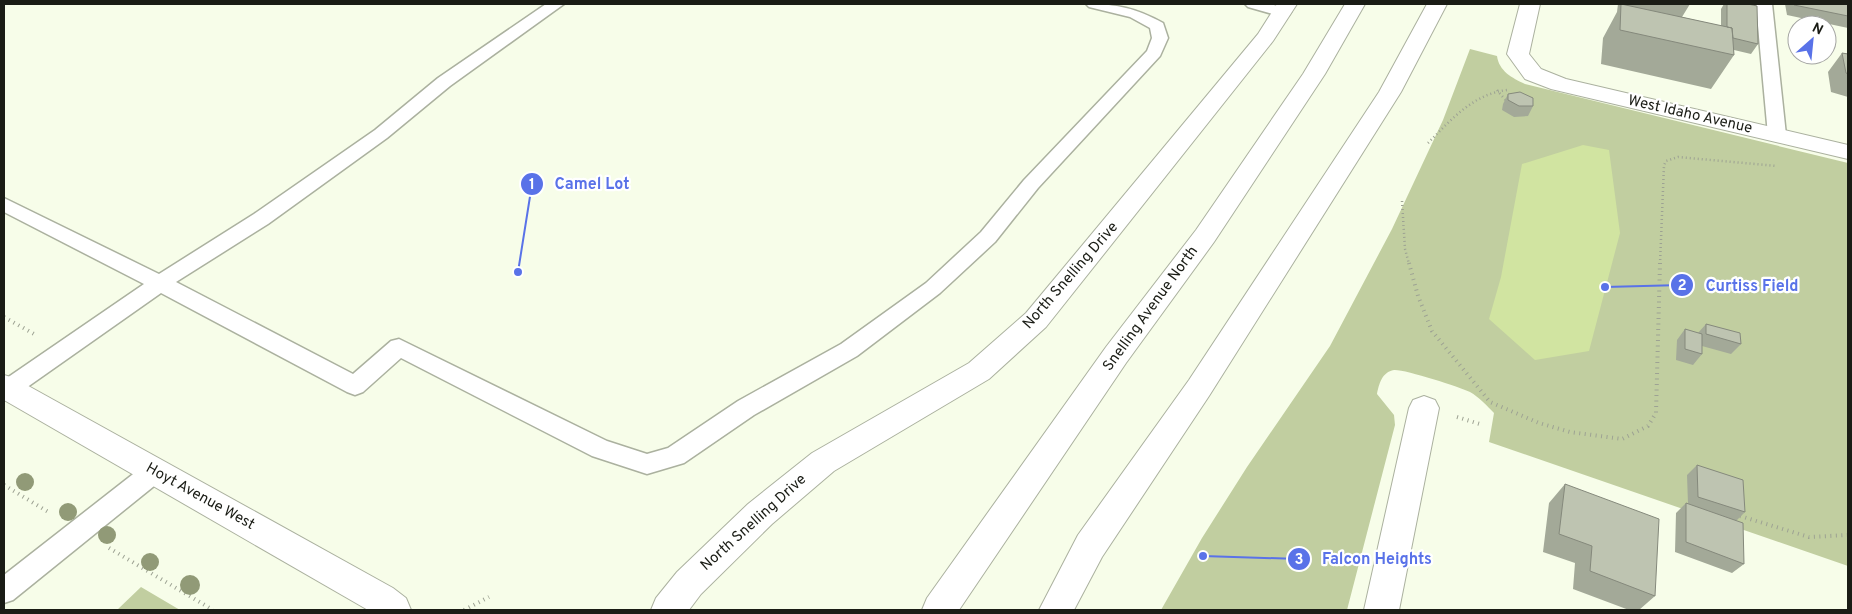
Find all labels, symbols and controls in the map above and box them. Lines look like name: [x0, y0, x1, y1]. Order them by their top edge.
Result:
north arrow: [1787, 15, 1837, 65]
text: N: [1809, 20, 1826, 40]
street label: West Idaho Avenue: [1626, 91, 1754, 139]
callout: Camel Lot: [519, 168, 639, 199]
text: Camel Lot: [554, 175, 630, 195]
text: 1: [529, 176, 535, 195]
street label: North Snelling Drive: [1019, 218, 1123, 334]
street label: Snelling Avenue North: [1099, 243, 1203, 375]
callout: Curtiss Field: [1670, 270, 1808, 301]
text: 2: [1677, 277, 1687, 296]
text: Curtiss Field: [1705, 277, 1799, 297]
street label: Hoyt Avenue West: [142, 459, 258, 535]
street label: North Snelling Drive: [697, 470, 811, 576]
callout: Falcon Heights: [1287, 543, 1442, 574]
text: Falcon Heights: [1322, 550, 1432, 570]
text: 3: [1295, 551, 1304, 570]

